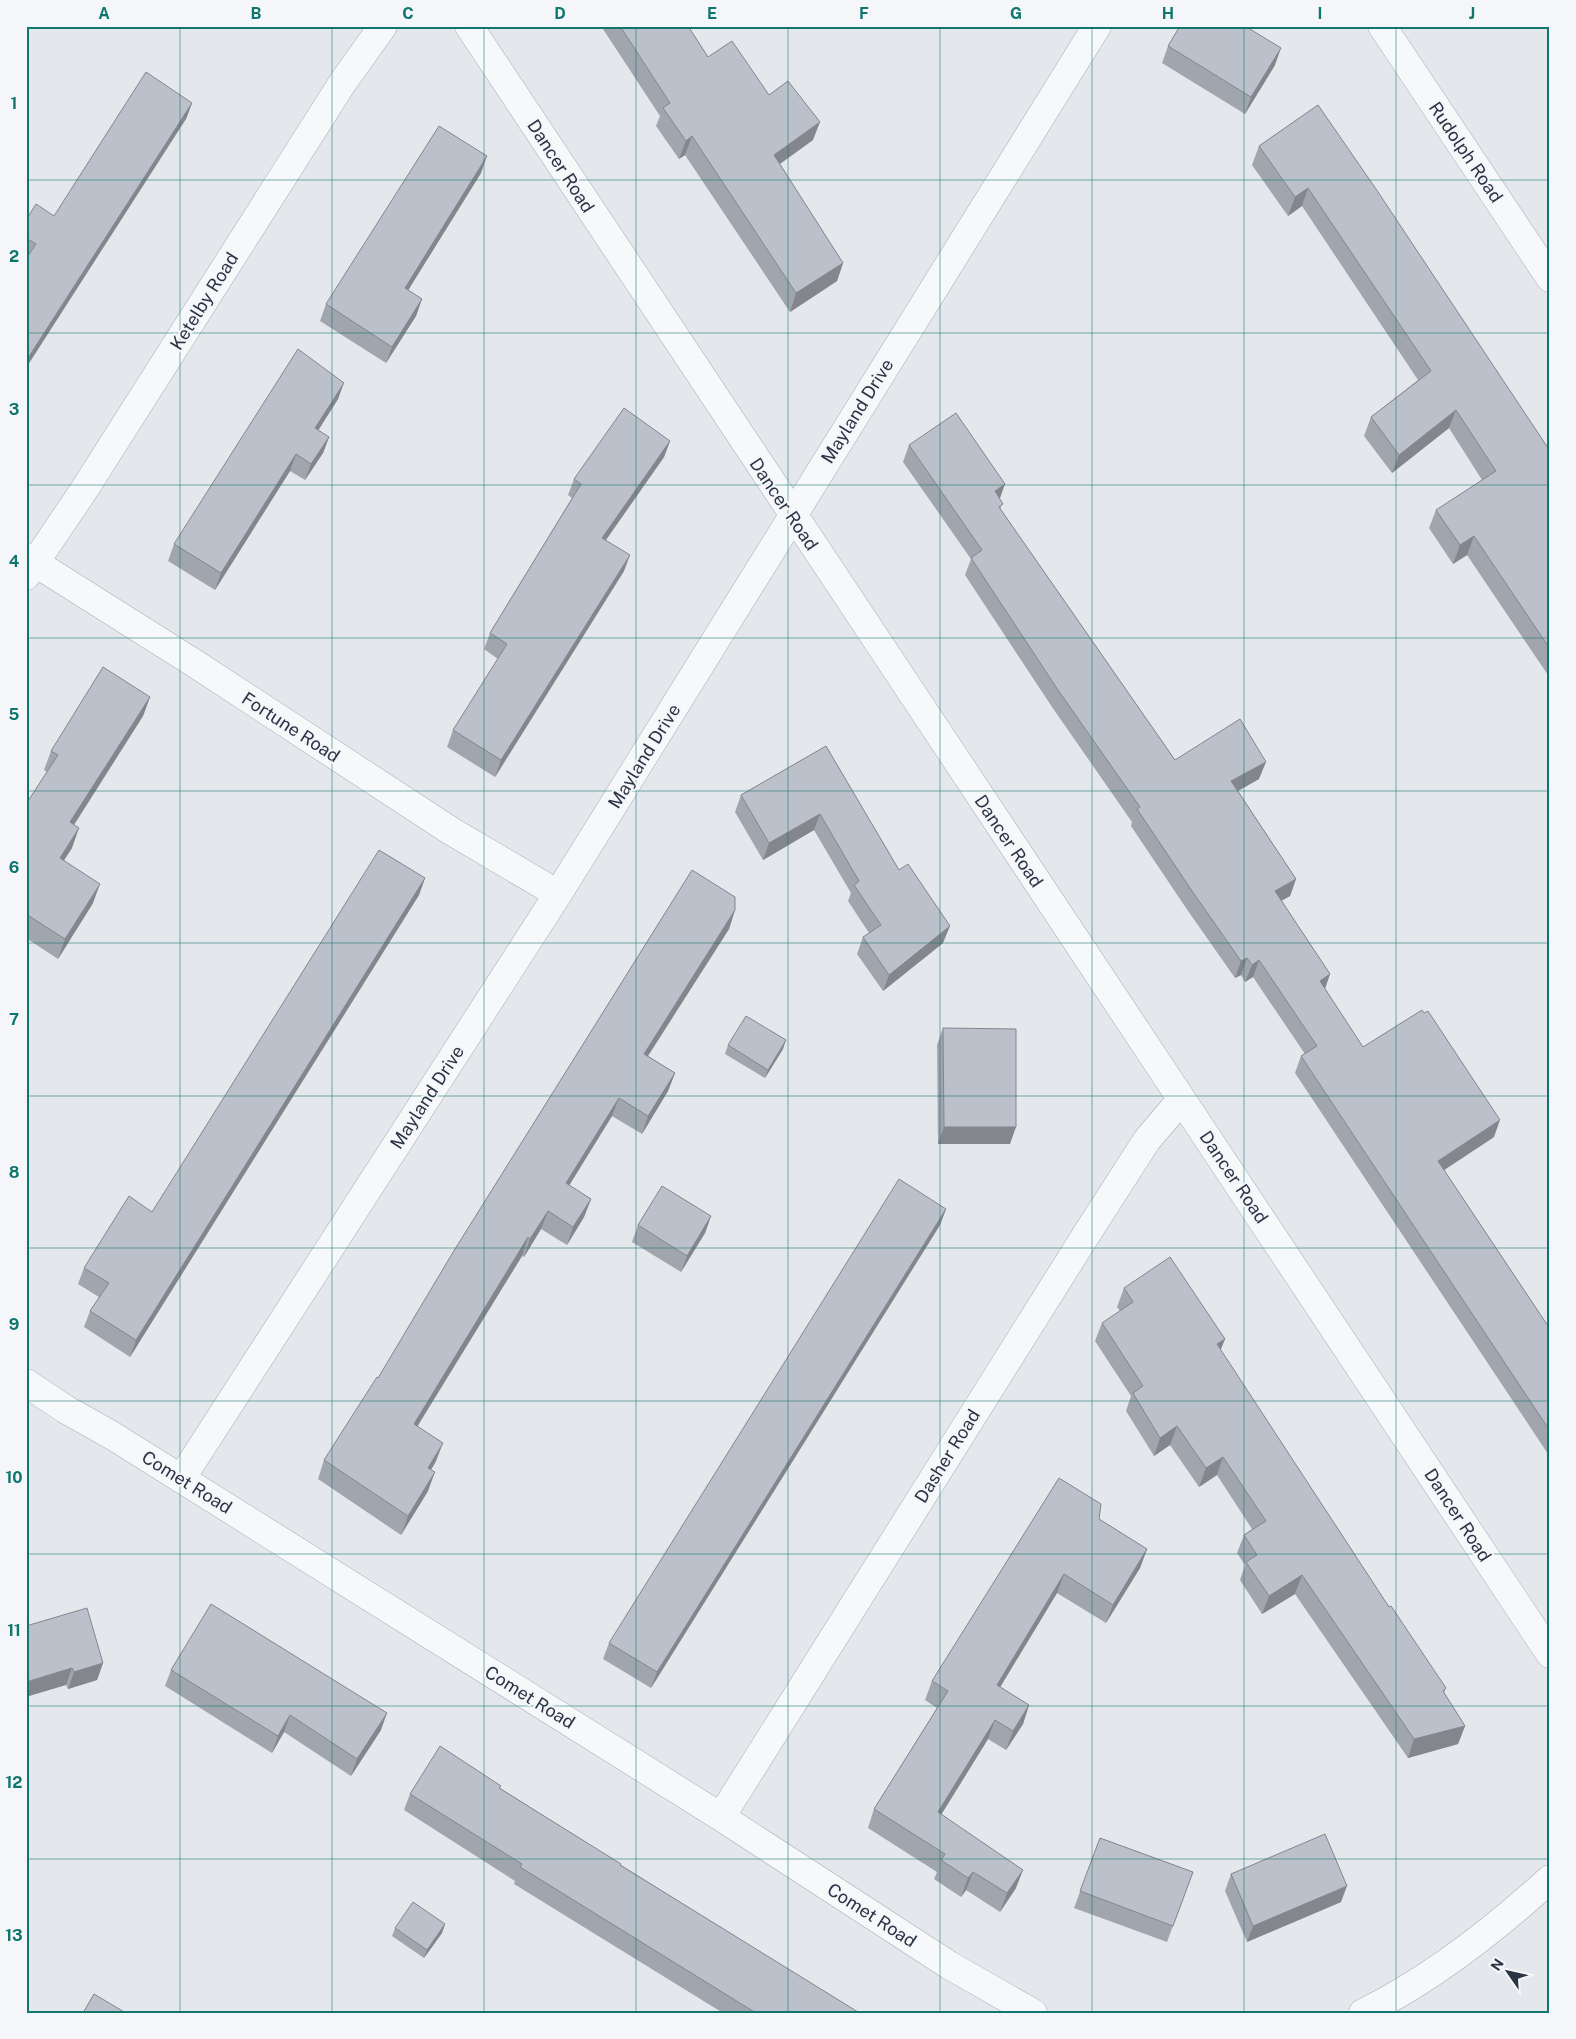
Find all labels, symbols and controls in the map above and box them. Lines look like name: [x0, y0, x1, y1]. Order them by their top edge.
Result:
text: A: [98, 4, 110, 23]
text: B: [251, 4, 262, 23]
text: C: [402, 4, 414, 23]
text: D: [554, 4, 566, 23]
text: E: [707, 4, 717, 23]
text: F: [859, 4, 869, 23]
text: G: [1010, 4, 1022, 23]
text: H: [1162, 4, 1174, 23]
text: I: [1318, 4, 1322, 23]
text: J: [1469, 4, 1475, 23]
text: 1: [11, 94, 17, 113]
street label: Rudolph Road: [1425, 98, 1507, 206]
street label: Dancer Road: [523, 115, 599, 217]
text: 2: [9, 247, 19, 266]
street label: Ketelby Road: [166, 248, 242, 354]
street label: Mayland Drive: [817, 355, 897, 467]
text: 3: [9, 400, 19, 419]
street label: Dancer Road: [745, 454, 823, 554]
text: 4: [9, 552, 20, 571]
street label: Fortune Road: [238, 688, 344, 766]
street label: Mayland Drive: [604, 700, 684, 812]
text: 5: [9, 705, 20, 724]
street label: Dancer Road: [970, 791, 1048, 891]
text: 6: [9, 858, 19, 877]
text: 7: [9, 1010, 19, 1029]
street label: Mayland Drive: [386, 1041, 468, 1153]
street label: Dancer Road: [1195, 1127, 1273, 1227]
text: 8: [9, 1163, 20, 1182]
text: 9: [9, 1315, 19, 1334]
street label: Dasher Road: [910, 1405, 984, 1507]
street label: Comet Road: [138, 1446, 236, 1518]
street label: Dancer Road: [1420, 1464, 1496, 1566]
text: 10: [5, 1468, 23, 1487]
text: 11: [7, 1621, 21, 1640]
street label: Comet Road: [481, 1661, 579, 1733]
text: 12: [5, 1773, 23, 1792]
street label: Comet Road: [824, 1878, 920, 1952]
text: 13: [5, 1926, 23, 1945]
north arrow: [1484, 1946, 1534, 1996]
text: N: [1488, 1956, 1507, 1974]

